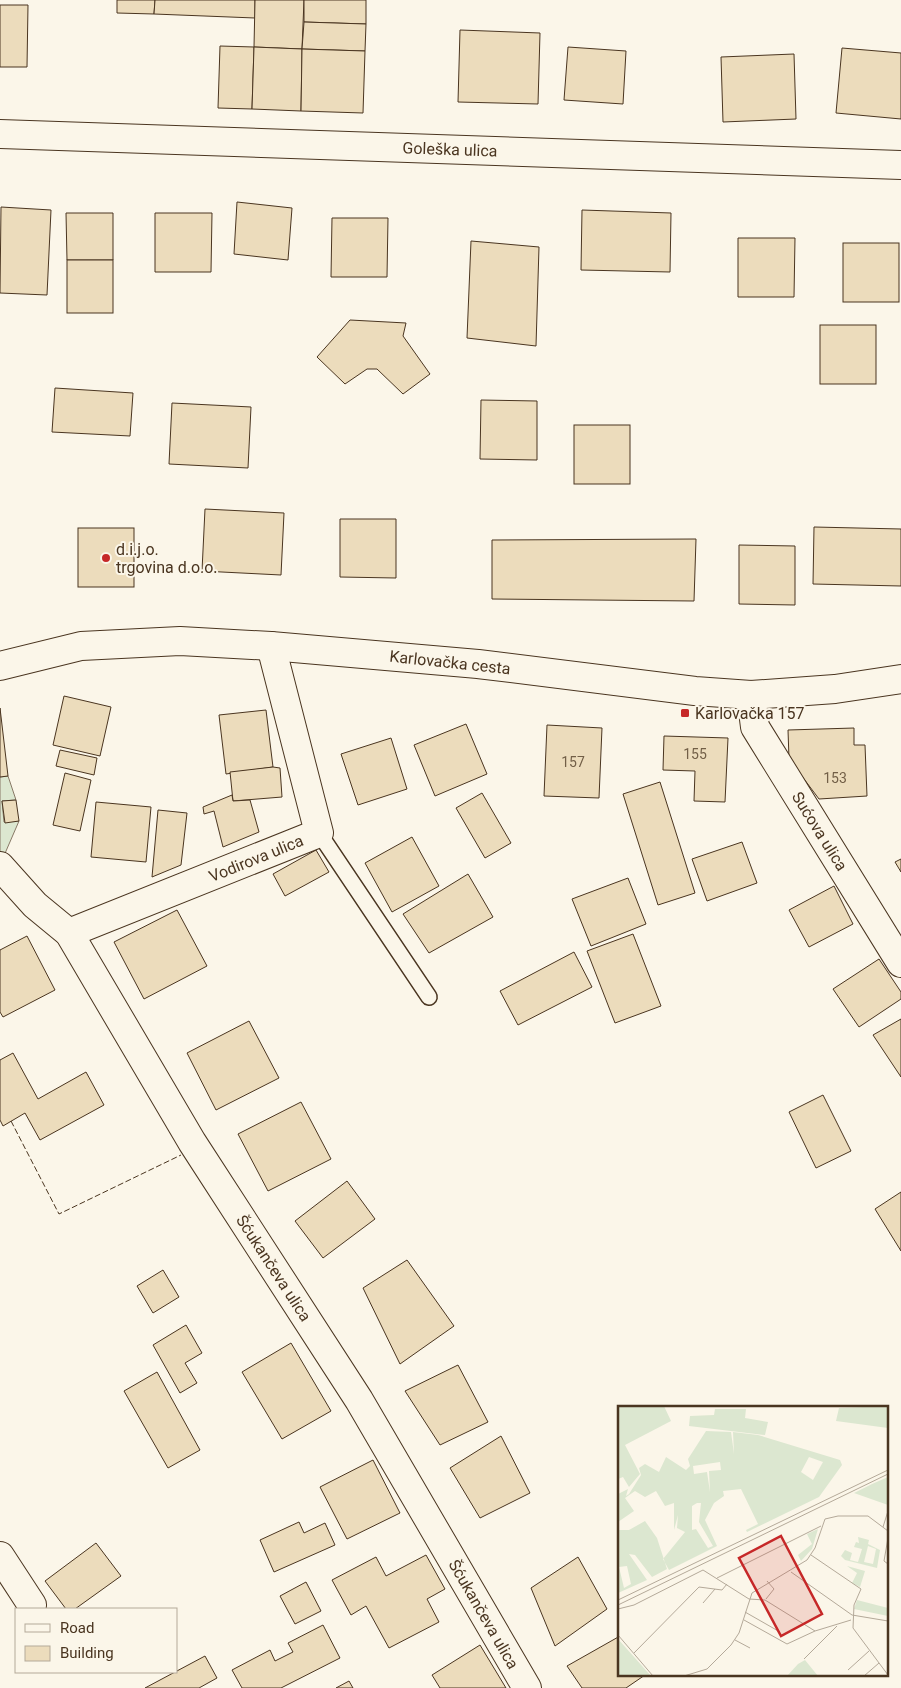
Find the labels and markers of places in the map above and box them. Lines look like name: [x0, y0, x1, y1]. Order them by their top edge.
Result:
place label: d.i.j.o. trgovina d.o.o.: [116, 540, 218, 577]
marker: d.i.j.o. trgovina d.o.o.: [100, 552, 112, 564]
place label: Karlovačka 157: [695, 704, 805, 723]
marker: Karlovačka 157: [679, 707, 691, 719]

